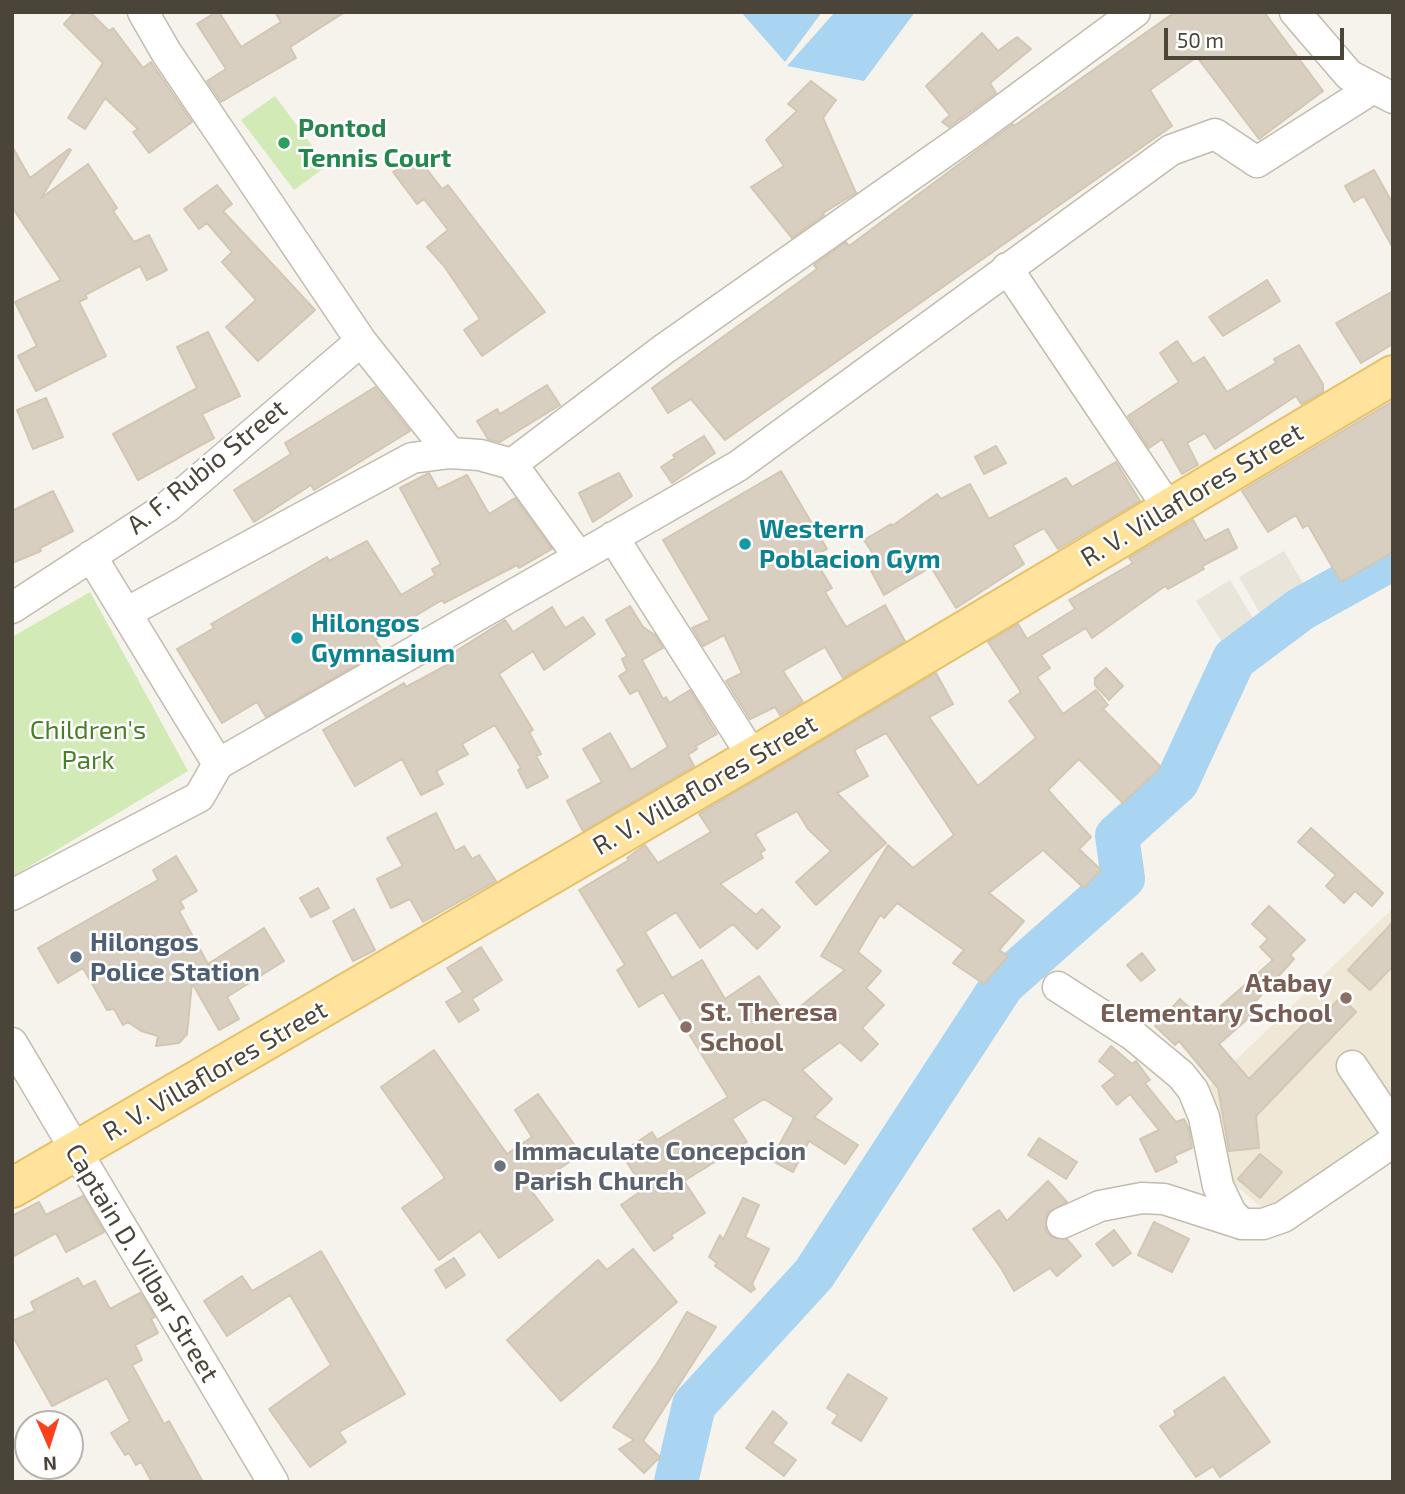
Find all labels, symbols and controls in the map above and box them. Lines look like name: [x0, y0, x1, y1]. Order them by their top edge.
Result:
scale bar: [1167, 14, 1347, 58]
text: 50 m: [1177, 27, 1224, 52]
place label: Pontod Tennis Court: [298, 112, 451, 174]
marker: Pontod Tennis Court: [276, 135, 292, 151]
street label: A. F. Rubio Street: [121, 393, 293, 541]
street label: R. V. Villaflores Street: [1075, 416, 1309, 574]
place label: Western Poblacion Gym: [759, 513, 941, 574]
marker: Western Poblacion Gym: [737, 536, 753, 552]
place label: Hilongos Gymnasium: [311, 607, 455, 668]
marker: Hilongos Gymnasium: [289, 630, 305, 646]
street label: R. V. Villaflores Street: [587, 708, 823, 862]
park label: Children's Park: [30, 714, 146, 776]
place label: Hilongos Police Station: [90, 926, 260, 988]
marker: Hilongos Police Station: [68, 949, 84, 965]
place label: Atabay Elementary School: [1100, 967, 1332, 1028]
marker: Atabay Elementary School: [1338, 990, 1354, 1006]
street label: R. V. Villaflores Street: [97, 994, 333, 1148]
place label: St. Theresa School: [700, 996, 838, 1058]
marker: St. Theresa School: [678, 1019, 694, 1035]
place label: Immaculate Concepcion Parish Church: [514, 1135, 806, 1196]
street label: Captain D. Vilbar Street: [59, 1138, 225, 1388]
marker: Immaculate Concepcion Parish Church: [492, 1158, 508, 1174]
north arrow: [14, 1410, 84, 1480]
text: N: [43, 1453, 57, 1476]

